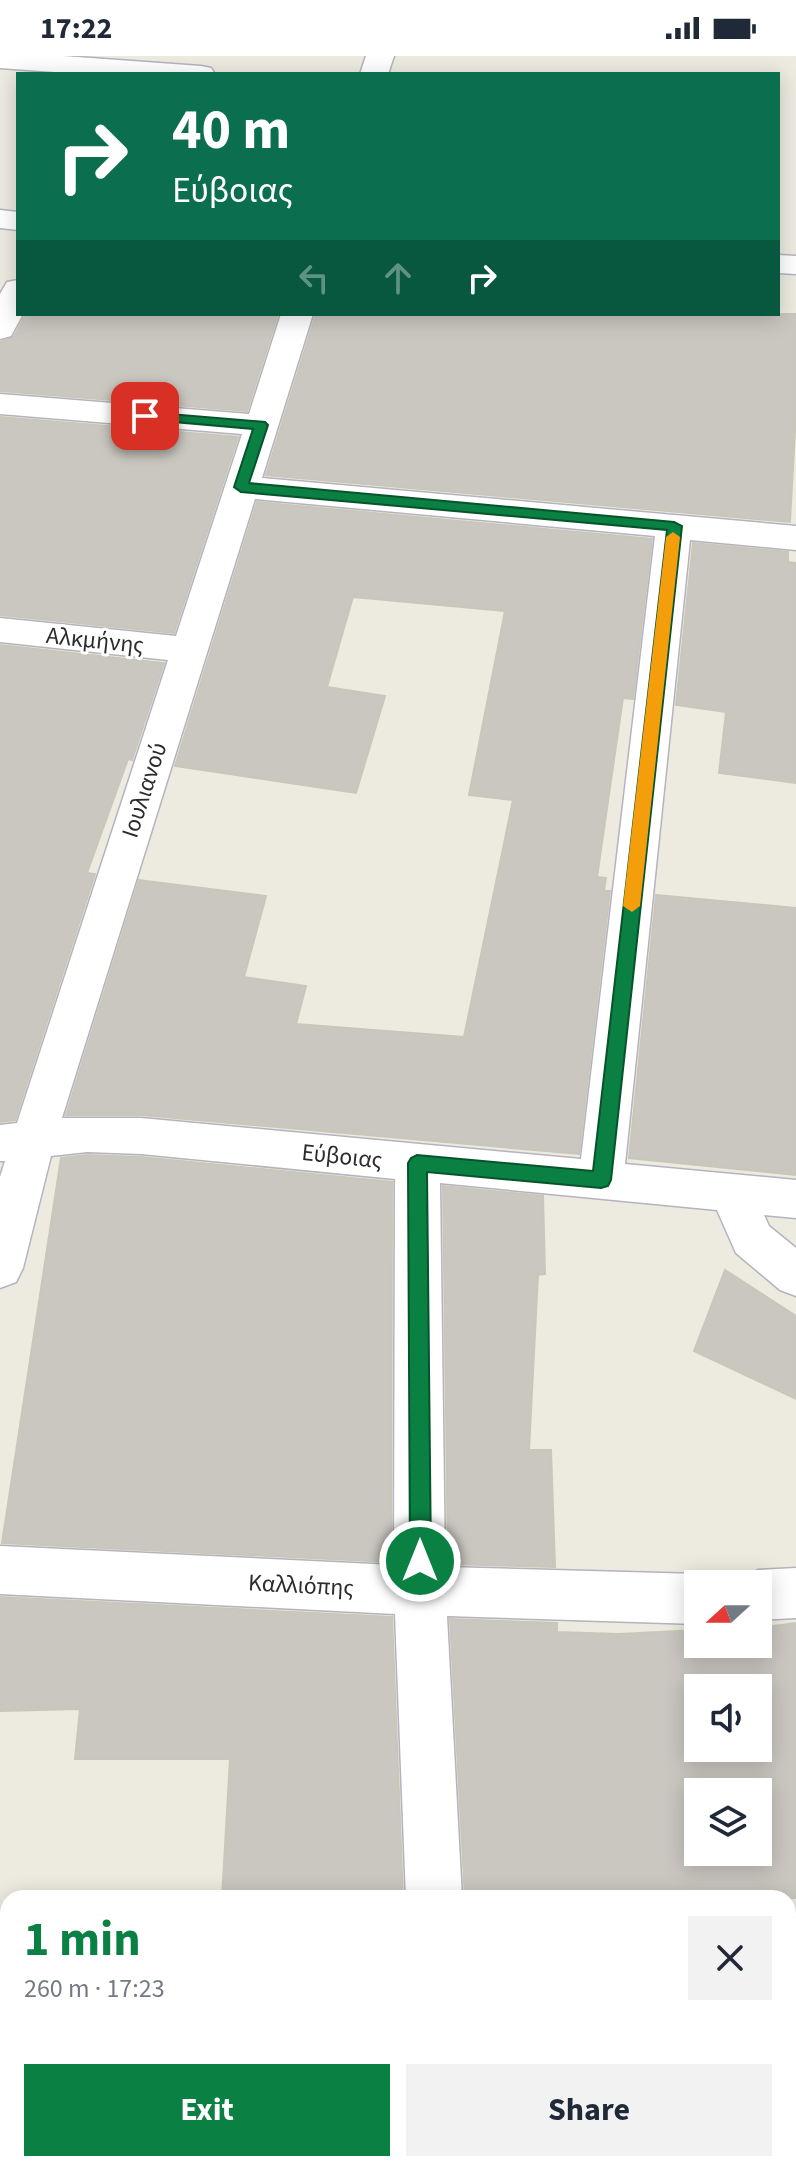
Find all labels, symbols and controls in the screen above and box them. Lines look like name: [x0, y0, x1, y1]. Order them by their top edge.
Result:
text: 17:22: [40, 7, 112, 50]
text: 40 m: [172, 91, 290, 170]
icon: right: [40, 104, 144, 208]
text: Εύβοιας: [172, 165, 293, 216]
icon: left: [292, 256, 336, 300]
icon: ahead: [376, 256, 420, 300]
icon: right: [460, 256, 504, 300]
pin: [111, 382, 179, 450]
icon: arrive: [123, 394, 167, 438]
street label: Αλκμήνης: [44, 618, 145, 663]
street label: Ιουλιανού: [113, 738, 176, 842]
street label: Εύβοιας: [300, 1135, 384, 1178]
position arrow: [378, 1519, 462, 1603]
street label: Καλλιόπης: [247, 1565, 355, 1606]
north arrow: [684, 1570, 772, 1658]
map controls: [684, 1570, 772, 1866]
button: sound: [684, 1674, 772, 1762]
button: layers: [684, 1778, 772, 1866]
text: 1 min: [24, 1906, 141, 1974]
button: close: [688, 1916, 772, 2000]
text: 260 m · 17:23: [24, 1970, 165, 2007]
button: Exit: [24, 2064, 390, 2156]
button: Share: [406, 2064, 772, 2156]

